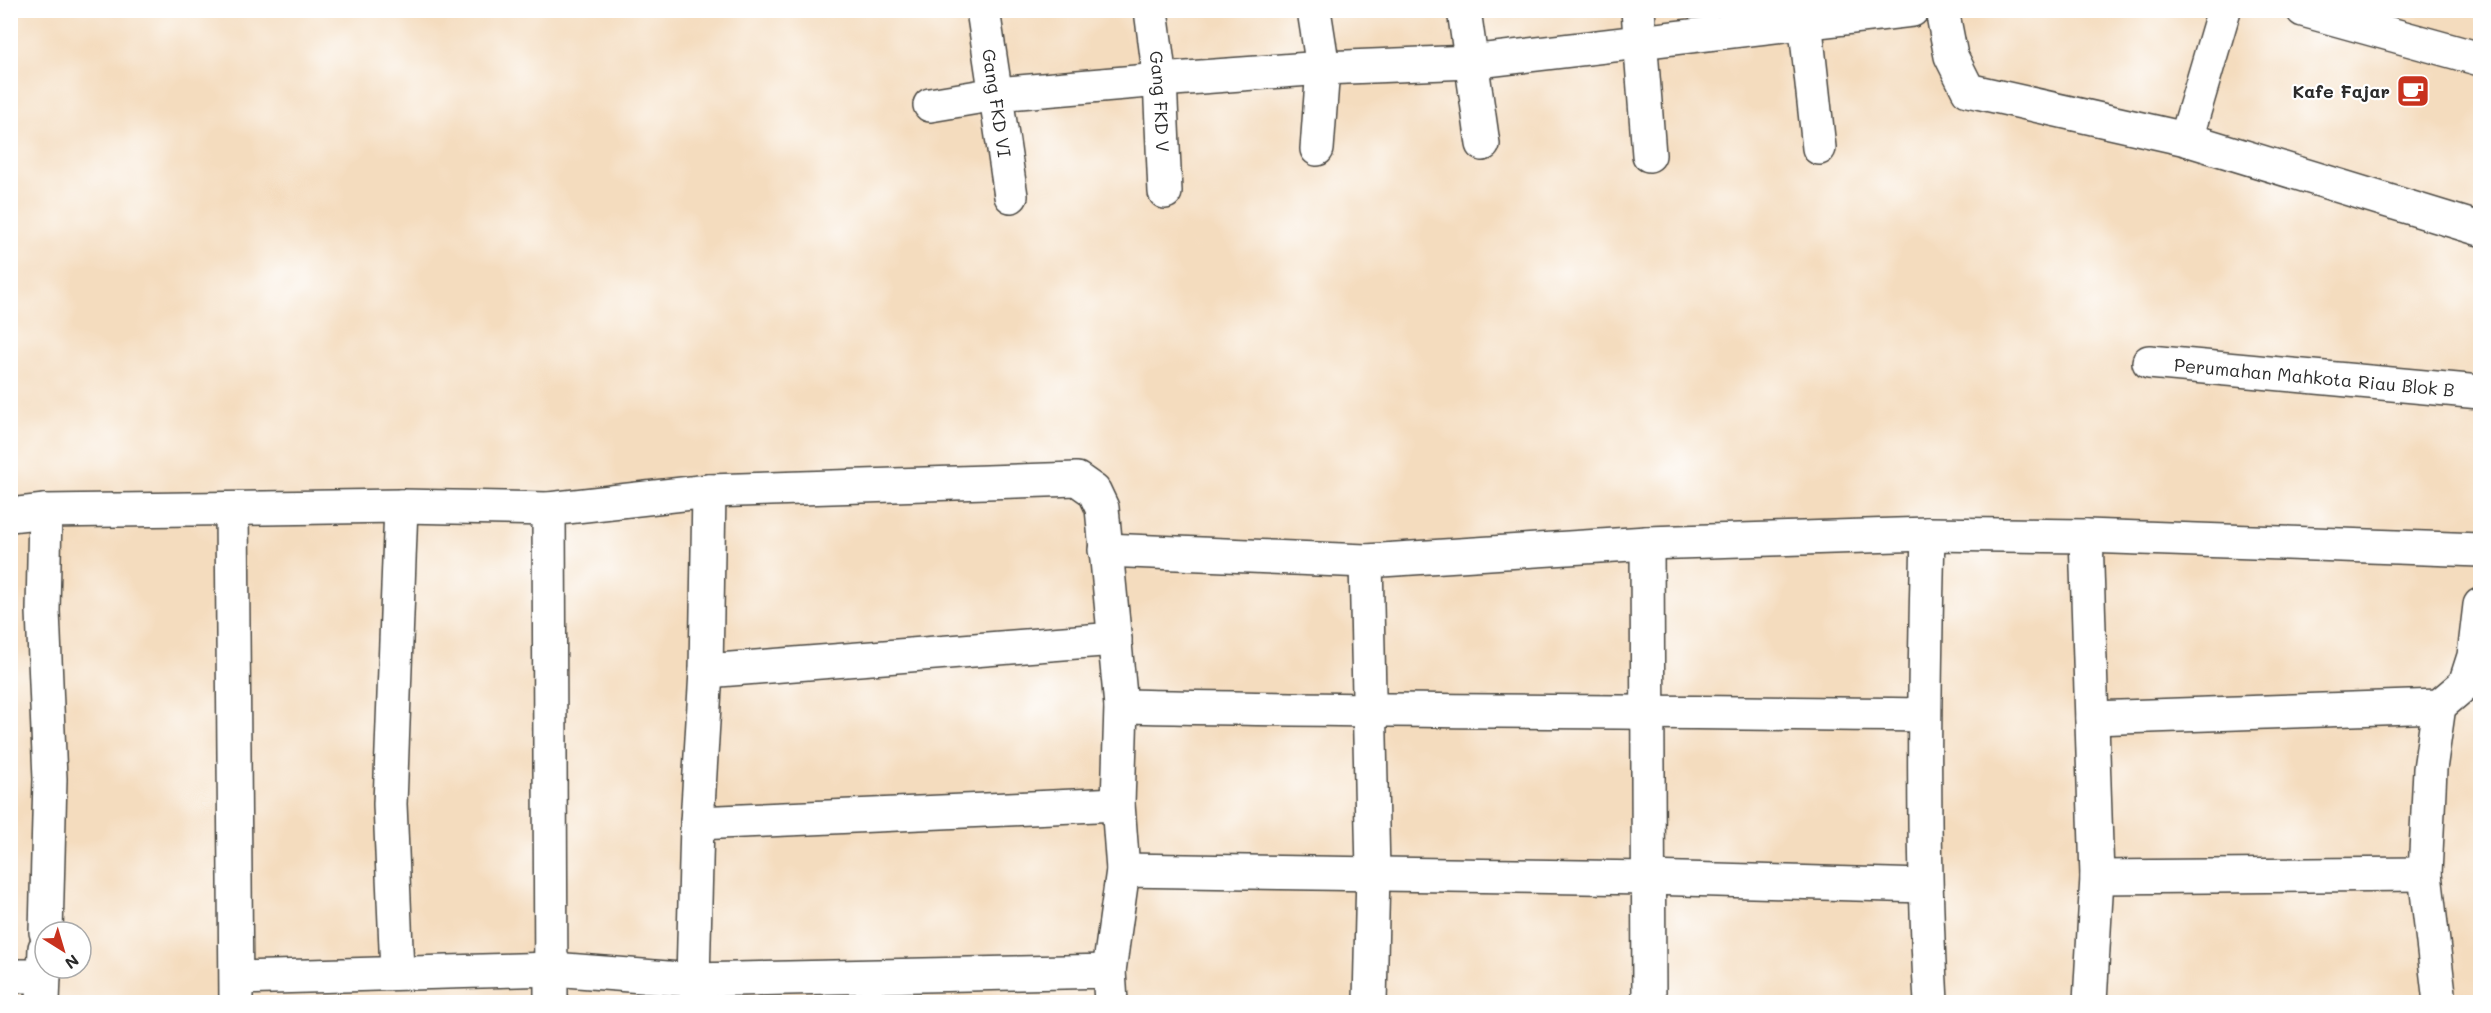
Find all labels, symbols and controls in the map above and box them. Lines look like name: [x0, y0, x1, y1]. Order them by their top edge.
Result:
street label: Gang FKD VI: [977, 47, 1017, 159]
street label: Gang FKD V: [1144, 49, 1175, 153]
cafe icon: Kafe Fajar: [2395, 73, 2431, 109]
place label: Kafe Fajar: [2292, 79, 2390, 103]
street label: Perumahan Mahkota Riau Blok B: [2173, 352, 2456, 402]
north arrow: [33, 920, 93, 980]
text: N: [61, 950, 84, 974]

